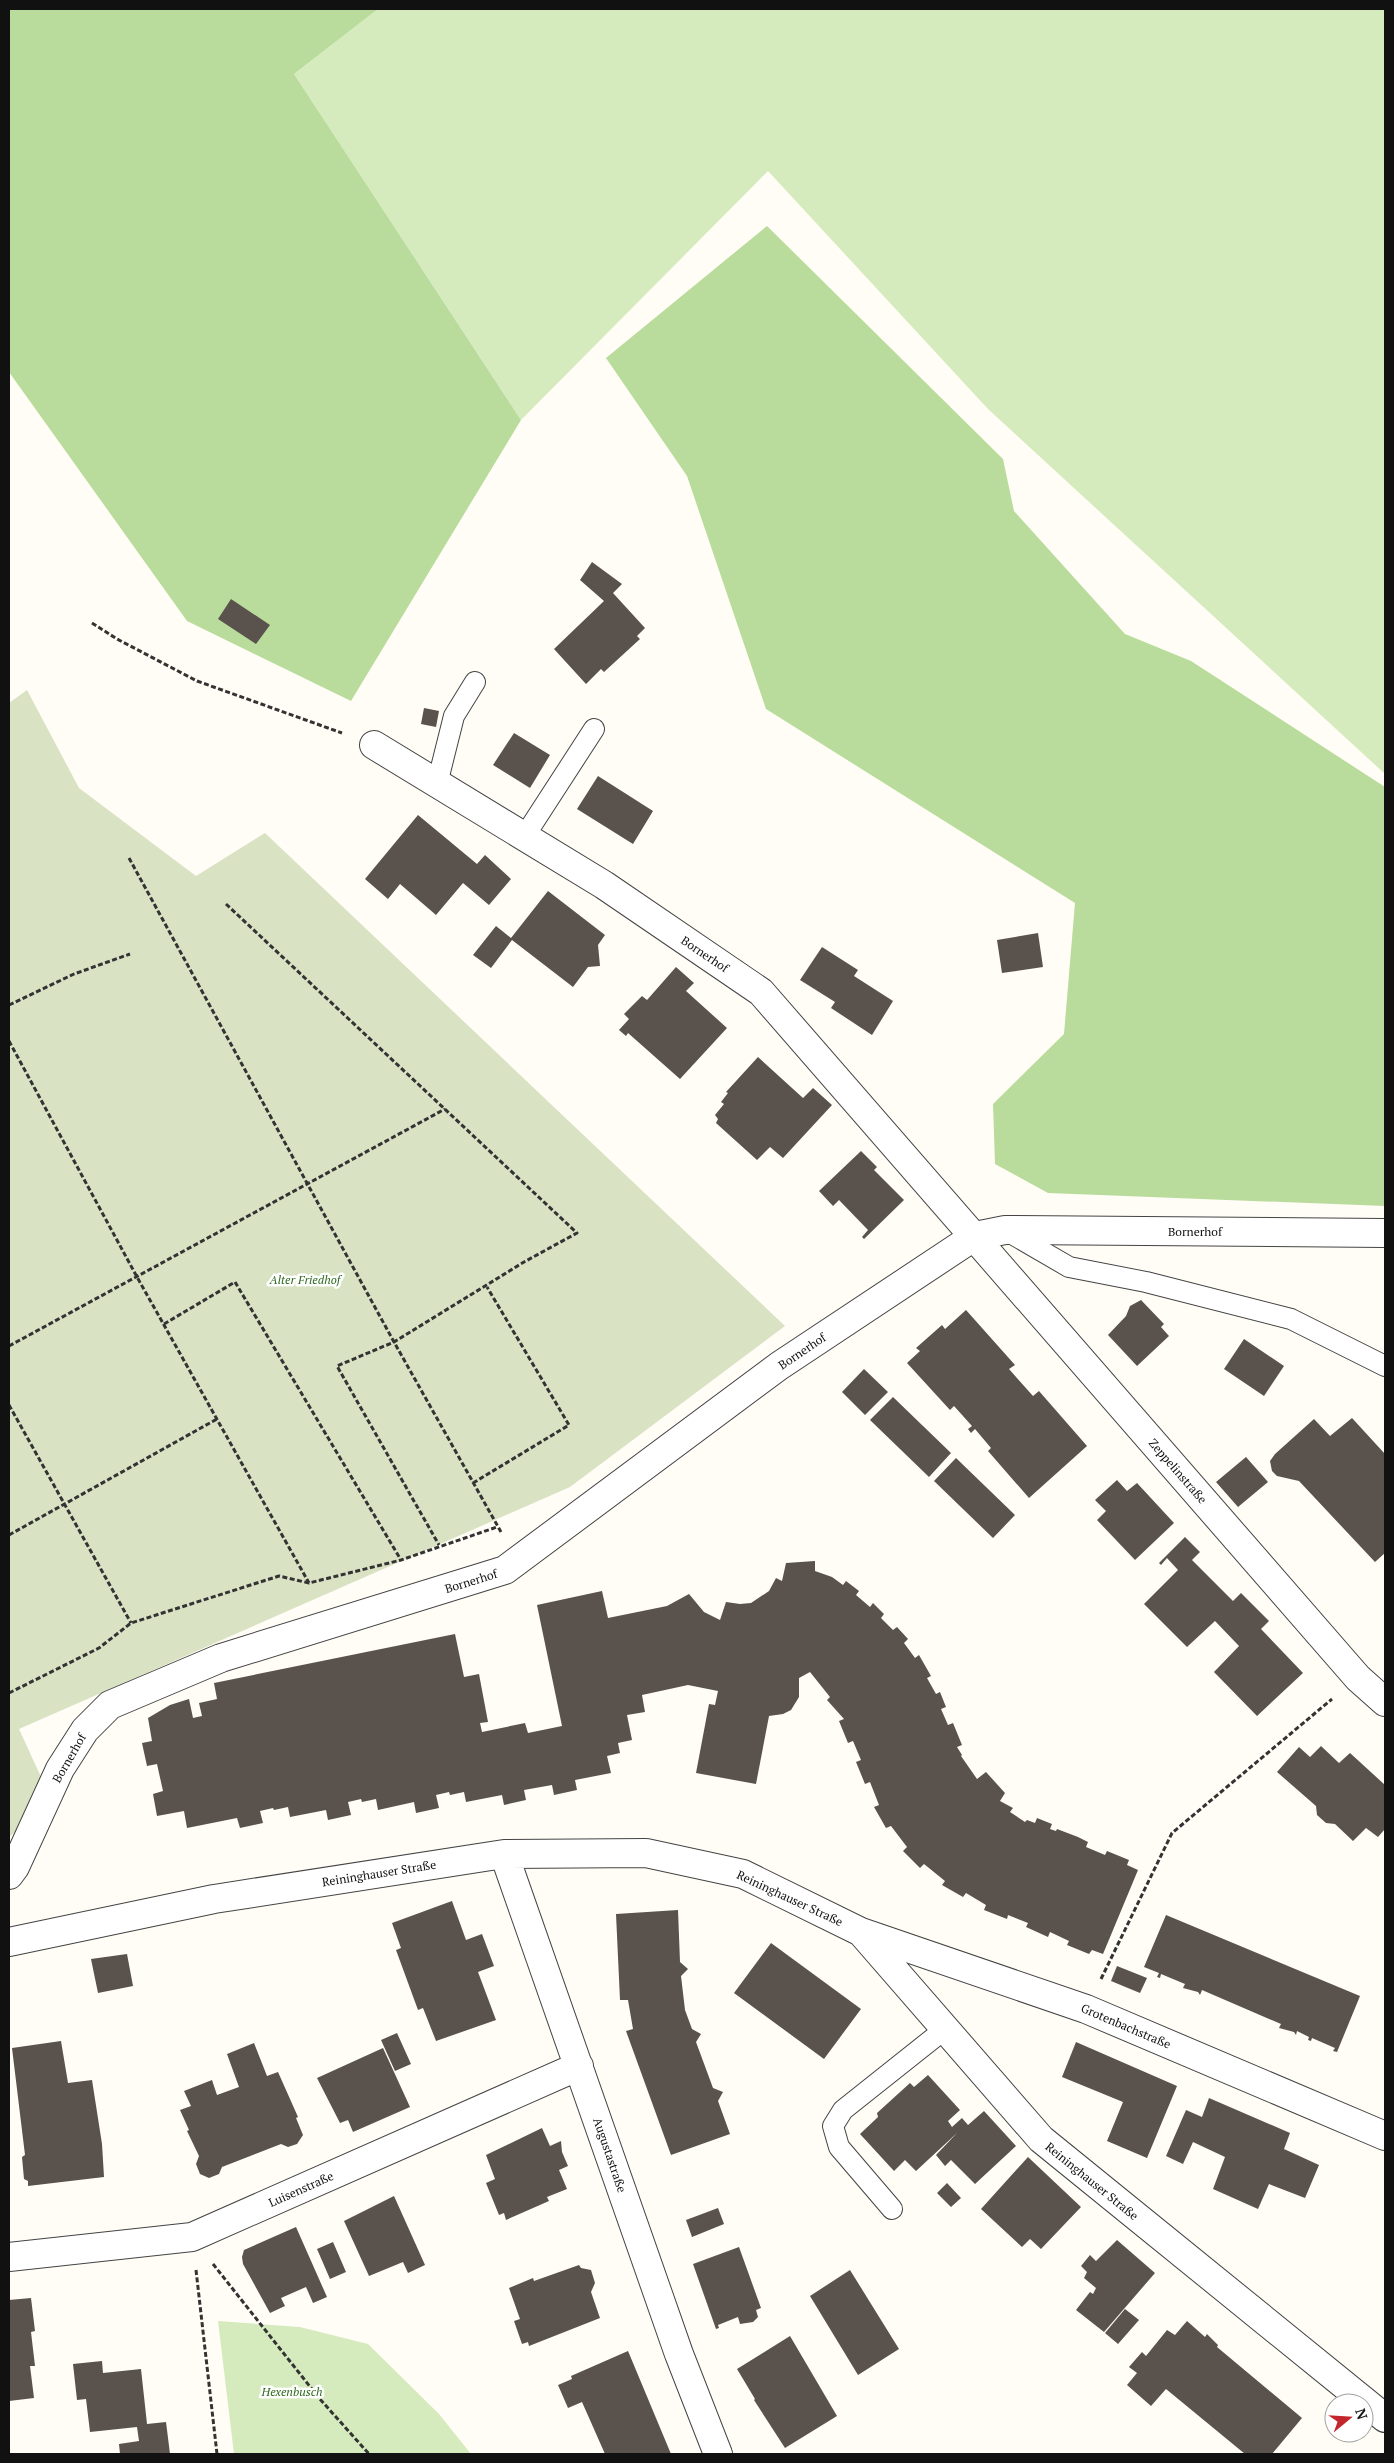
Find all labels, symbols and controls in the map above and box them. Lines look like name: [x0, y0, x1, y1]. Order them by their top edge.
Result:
street label: Bornerhof: [678, 933, 732, 976]
street label: Bornerhof: [1168, 1224, 1223, 1239]
park label: Alter Friedhof: [269, 1272, 343, 1287]
street label: Bornerhof: [775, 1329, 829, 1372]
street label: Zeppelinstraße: [1146, 1435, 1210, 1507]
street label: Bornerhof: [443, 1566, 500, 1596]
street label: Bornerhof: [49, 1730, 89, 1785]
street label: Reininghauser Straße: [321, 1857, 437, 1889]
street label: Reininghauser Straße: [735, 1867, 845, 1929]
street label: Grotenbachstraße: [1079, 2000, 1173, 2052]
street label: Augustastraße: [590, 2116, 630, 2194]
street label: Reininghauser Straße: [1042, 2139, 1142, 2223]
street label: Luisenstraße: [266, 2168, 336, 2210]
park label: Hexenbusch: [261, 2384, 322, 2399]
north arrow: [1324, 2393, 1374, 2443]
text: N: [1351, 2406, 1373, 2422]

